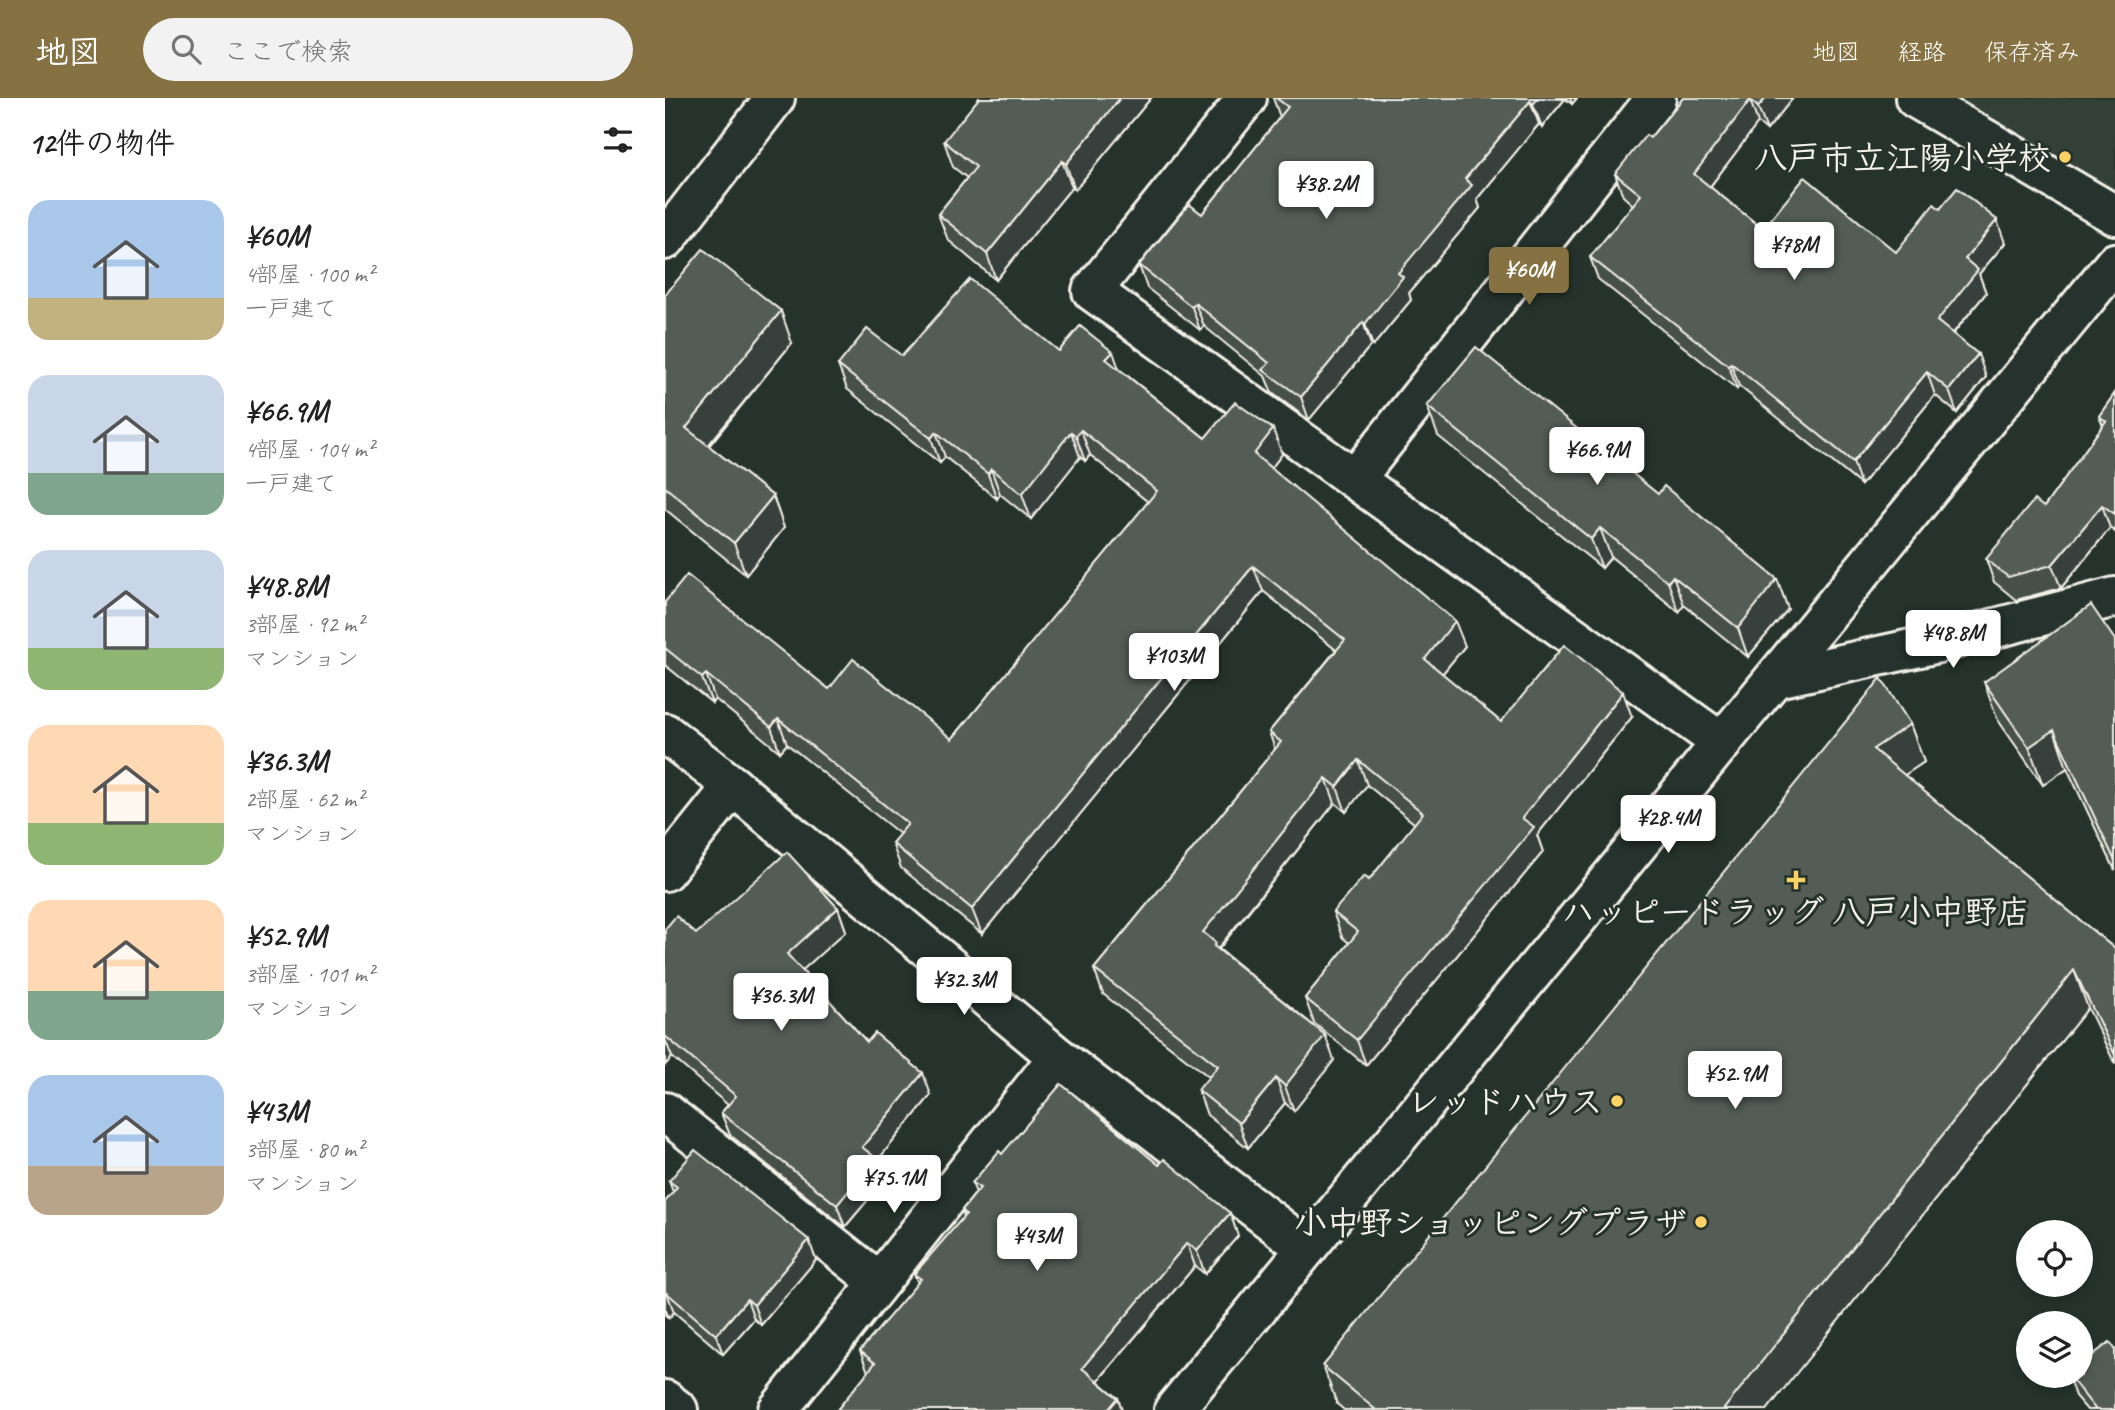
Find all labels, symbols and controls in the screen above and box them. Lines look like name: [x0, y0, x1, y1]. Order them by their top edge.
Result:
search box: [143, 18, 633, 81]
icon: search: [167, 30, 205, 68]
text: 地図: [35, 31, 101, 73]
text: ここで検索: [223, 35, 353, 68]
text: 地図: [1812, 37, 1860, 67]
text: 経路: [1898, 37, 1946, 67]
text: 保存済み: [1984, 37, 2080, 67]
icon: filters: [599, 121, 637, 159]
text: 12件の物件: [28, 124, 175, 162]
place label: 八戸市立江陽小学校: [1754, 137, 2051, 179]
marker: 八戸市立江陽小学校: [2057, 149, 2073, 165]
pin: ¥38.2M: [1269, 162, 1383, 221]
text: ¥38.2M: [1295, 169, 1357, 198]
text: ¥60M: [245, 217, 308, 255]
pin: ¥78M: [1753, 222, 1835, 282]
icon: home: [84, 228, 168, 312]
text: ¥78M: [1770, 230, 1818, 259]
pin: ¥60M: [1488, 248, 1570, 307]
text: ¥60M: [1505, 255, 1553, 284]
text: 4部屋 · 100 m²: [245, 260, 374, 289]
text: 一戸建て: [245, 294, 337, 323]
text: ¥66.9M: [245, 392, 328, 430]
icon: home: [84, 403, 168, 487]
pin: ¥66.9M: [1540, 428, 1654, 487]
text: 4部屋 · 104 m²: [245, 435, 374, 464]
text: ¥66.9M: [1565, 435, 1629, 464]
text: 一戸建て: [245, 469, 337, 498]
text: ¥48.8M: [245, 567, 327, 605]
icon: home: [84, 578, 168, 662]
text: 3部屋 · 92 m²: [245, 610, 363, 639]
pin: ¥48.8M: [1896, 610, 2010, 670]
text: ¥48.8M: [1922, 618, 1984, 647]
pin: ¥103M: [1125, 634, 1223, 693]
text: ¥103M: [1145, 641, 1203, 670]
text: マンション: [245, 644, 359, 673]
text: ¥36.3M: [245, 742, 327, 780]
icon: home: [84, 753, 168, 837]
text: 2部屋 · 62 m²: [245, 785, 363, 814]
pin: ¥28.4M: [1611, 796, 1725, 855]
text: ¥28.4M: [1637, 803, 1699, 832]
text: マンション: [245, 819, 359, 848]
marker: ハッピードラッグ 八戸小中野店: [1788, 872, 1804, 888]
place label: ハッピードラッグ 八戸小中野店: [1562, 891, 2030, 933]
text: ¥52.9M: [245, 917, 326, 955]
icon: home: [84, 928, 168, 1012]
pin: ¥32.3M: [907, 958, 1021, 1017]
text: 3部屋 · 101 m²: [245, 960, 374, 989]
text: ¥32.3M: [933, 965, 995, 994]
pin: ¥36.3M: [724, 974, 838, 1033]
text: ¥36.3M: [749, 981, 813, 1010]
text: マンション: [245, 994, 359, 1023]
pin: ¥52.9M: [1678, 1052, 1792, 1111]
text: ¥52.9M: [1704, 1059, 1766, 1088]
place label: レッドハウス: [1407, 1081, 1603, 1123]
text: ¥43M: [245, 1092, 307, 1130]
marker: レッドハウス: [1609, 1093, 1625, 1109]
icon: home: [84, 1103, 168, 1187]
text: 3部屋 · 80 m²: [245, 1135, 363, 1164]
pin: ¥75.1M: [837, 1156, 951, 1215]
text: ¥75.1M: [863, 1163, 925, 1192]
text: マンション: [245, 1169, 359, 1198]
place label: 小中野ショッピングプラザ: [1294, 1202, 1687, 1244]
pin: ¥43M: [996, 1214, 1078, 1273]
marker: 小中野ショッピングプラザ: [1693, 1214, 1709, 1230]
map controls: [2016, 1220, 2093, 1388]
button: locate: [2016, 1220, 2093, 1297]
text: ¥43M: [1013, 1221, 1061, 1250]
button: layers: [2016, 1311, 2093, 1388]

